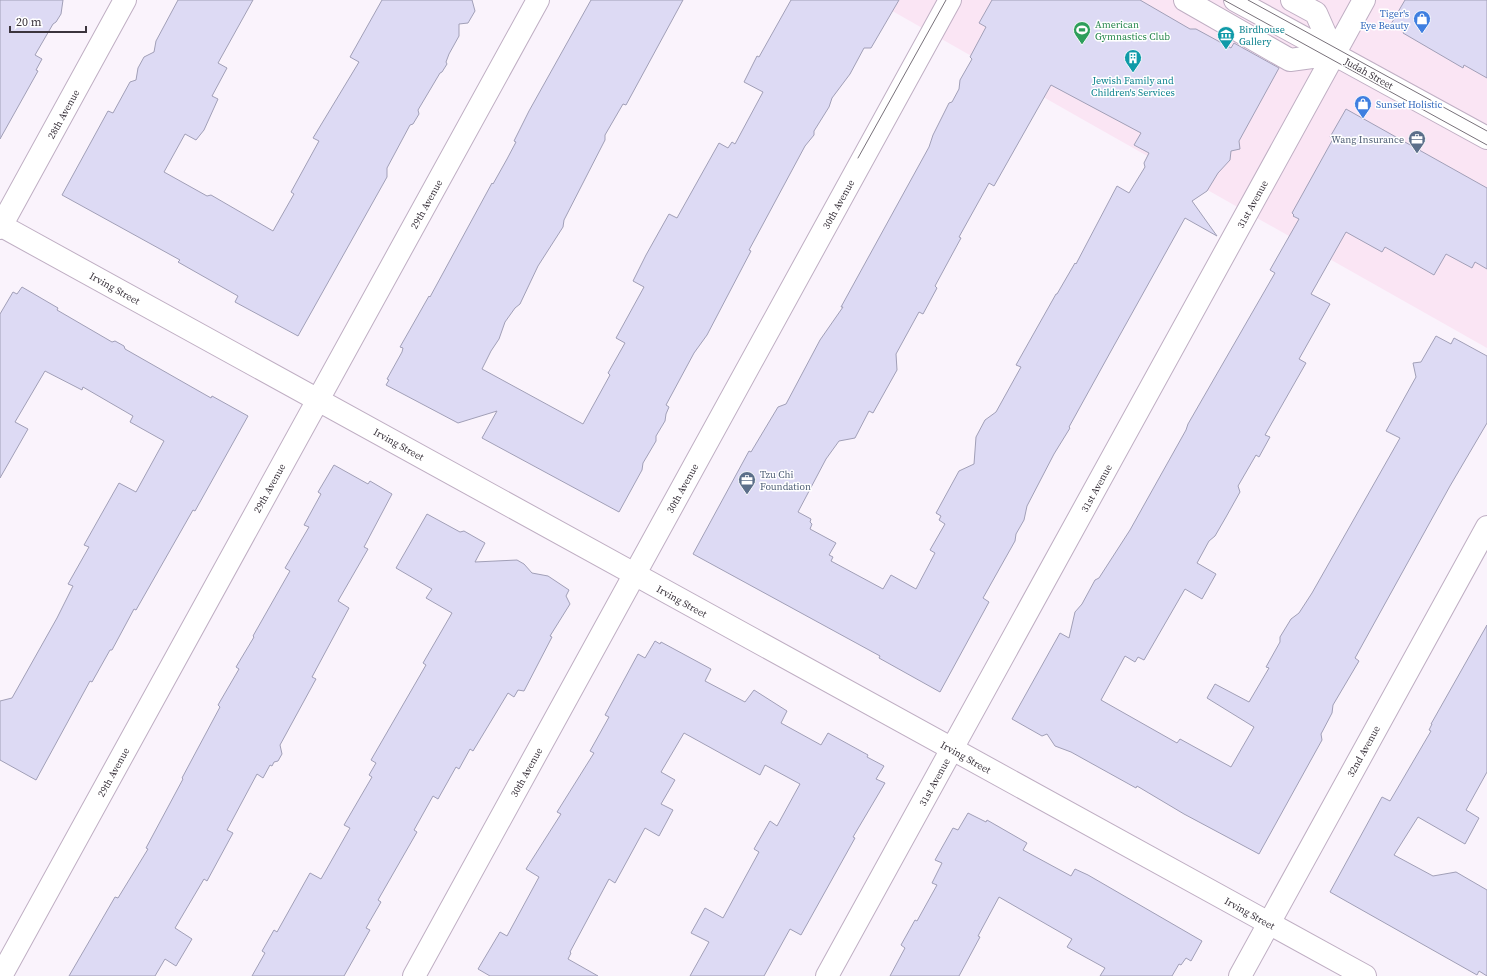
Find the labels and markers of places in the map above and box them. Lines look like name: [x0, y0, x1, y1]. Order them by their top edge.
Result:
place label: Tiger's Eye Beauty: [1360, 7, 1410, 32]
shop icon: Tiger's Eye Beauty: [1412, 9, 1432, 34]
place label: American Gymnastics Club: [1095, 18, 1170, 43]
sports icon: American Gymnastics Club: [1072, 20, 1092, 45]
place label: Birdhouse Gallery: [1239, 23, 1285, 48]
museum icon: Birdhouse Gallery: [1216, 25, 1236, 50]
building icon: Jewish Family and Children's Services: [1123, 48, 1143, 73]
place label: Jewish Family and Children's Services: [1091, 74, 1175, 99]
shop icon: Sunset Holistic: [1353, 94, 1373, 119]
place label: Sunset Holistic: [1376, 98, 1443, 111]
office icon: Wang Insurance: [1407, 129, 1427, 154]
place label: Wang Insurance: [1331, 133, 1404, 146]
place label: Tzu Chi Foundation: [760, 468, 811, 493]
office icon: Tzu Chi Foundation: [737, 470, 757, 495]

